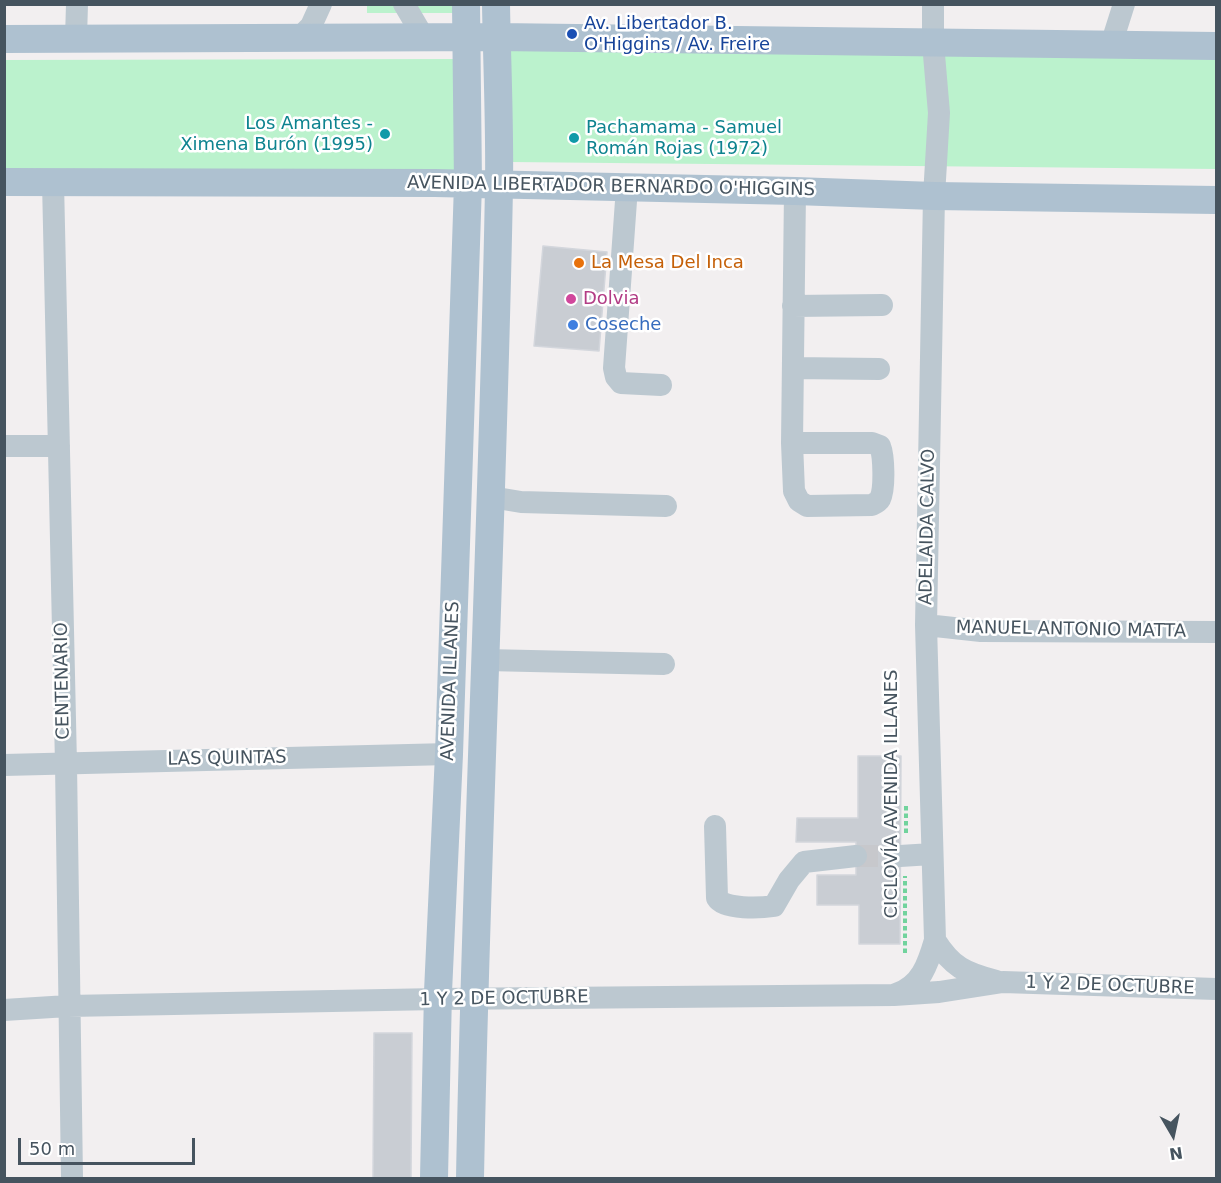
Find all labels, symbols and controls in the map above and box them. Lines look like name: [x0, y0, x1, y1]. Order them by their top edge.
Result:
place label: Av. Libertador B. O'Higgins / Av. Freire: [584, 13, 770, 56]
marker: Av. Libertador B. O'Higgins / Av. Freire: [565, 27, 579, 41]
place label: Los Amantes - Ximena Burón (1995): [180, 113, 373, 156]
place label: Pachamama - Samuel Román Rojas (1972): [586, 117, 782, 160]
marker: Los Amantes - Ximena Burón (1995): [378, 127, 392, 141]
marker: Pachamama - Samuel Román Rojas (1972): [567, 131, 581, 145]
street label: AVENIDA LIBERTADOR BERNARDO O'HIGGINS: [407, 173, 815, 201]
place label: La Mesa Del Inca: [591, 252, 744, 274]
marker: La Mesa Del Inca: [572, 256, 586, 270]
place label: Dolvia: [583, 288, 640, 310]
marker: Dolvia: [564, 292, 578, 306]
place label: Coseche: [585, 314, 661, 336]
marker: Coseche: [566, 318, 580, 332]
street label: ADELAIDA CALVO: [916, 449, 940, 605]
street label: AVENIDA ILLANES: [437, 601, 465, 761]
street label: MANUEL ANTONIO MATTA: [956, 617, 1186, 643]
street label: CENTENARIO: [51, 622, 75, 740]
street label: CICLOVÍA AVENIDA ILLANES: [881, 670, 903, 918]
street label: LAS QUINTAS: [167, 747, 287, 771]
street label: 1 Y 2 DE OCTUBRE: [1025, 972, 1195, 1000]
street label: 1 Y 2 DE OCTUBRE: [419, 987, 589, 1011]
north arrow: [1143, 1105, 1203, 1165]
scale bar: [21, 1126, 198, 1164]
text: 50 m: [29, 1138, 75, 1159]
text: N: [1168, 1143, 1184, 1164]

